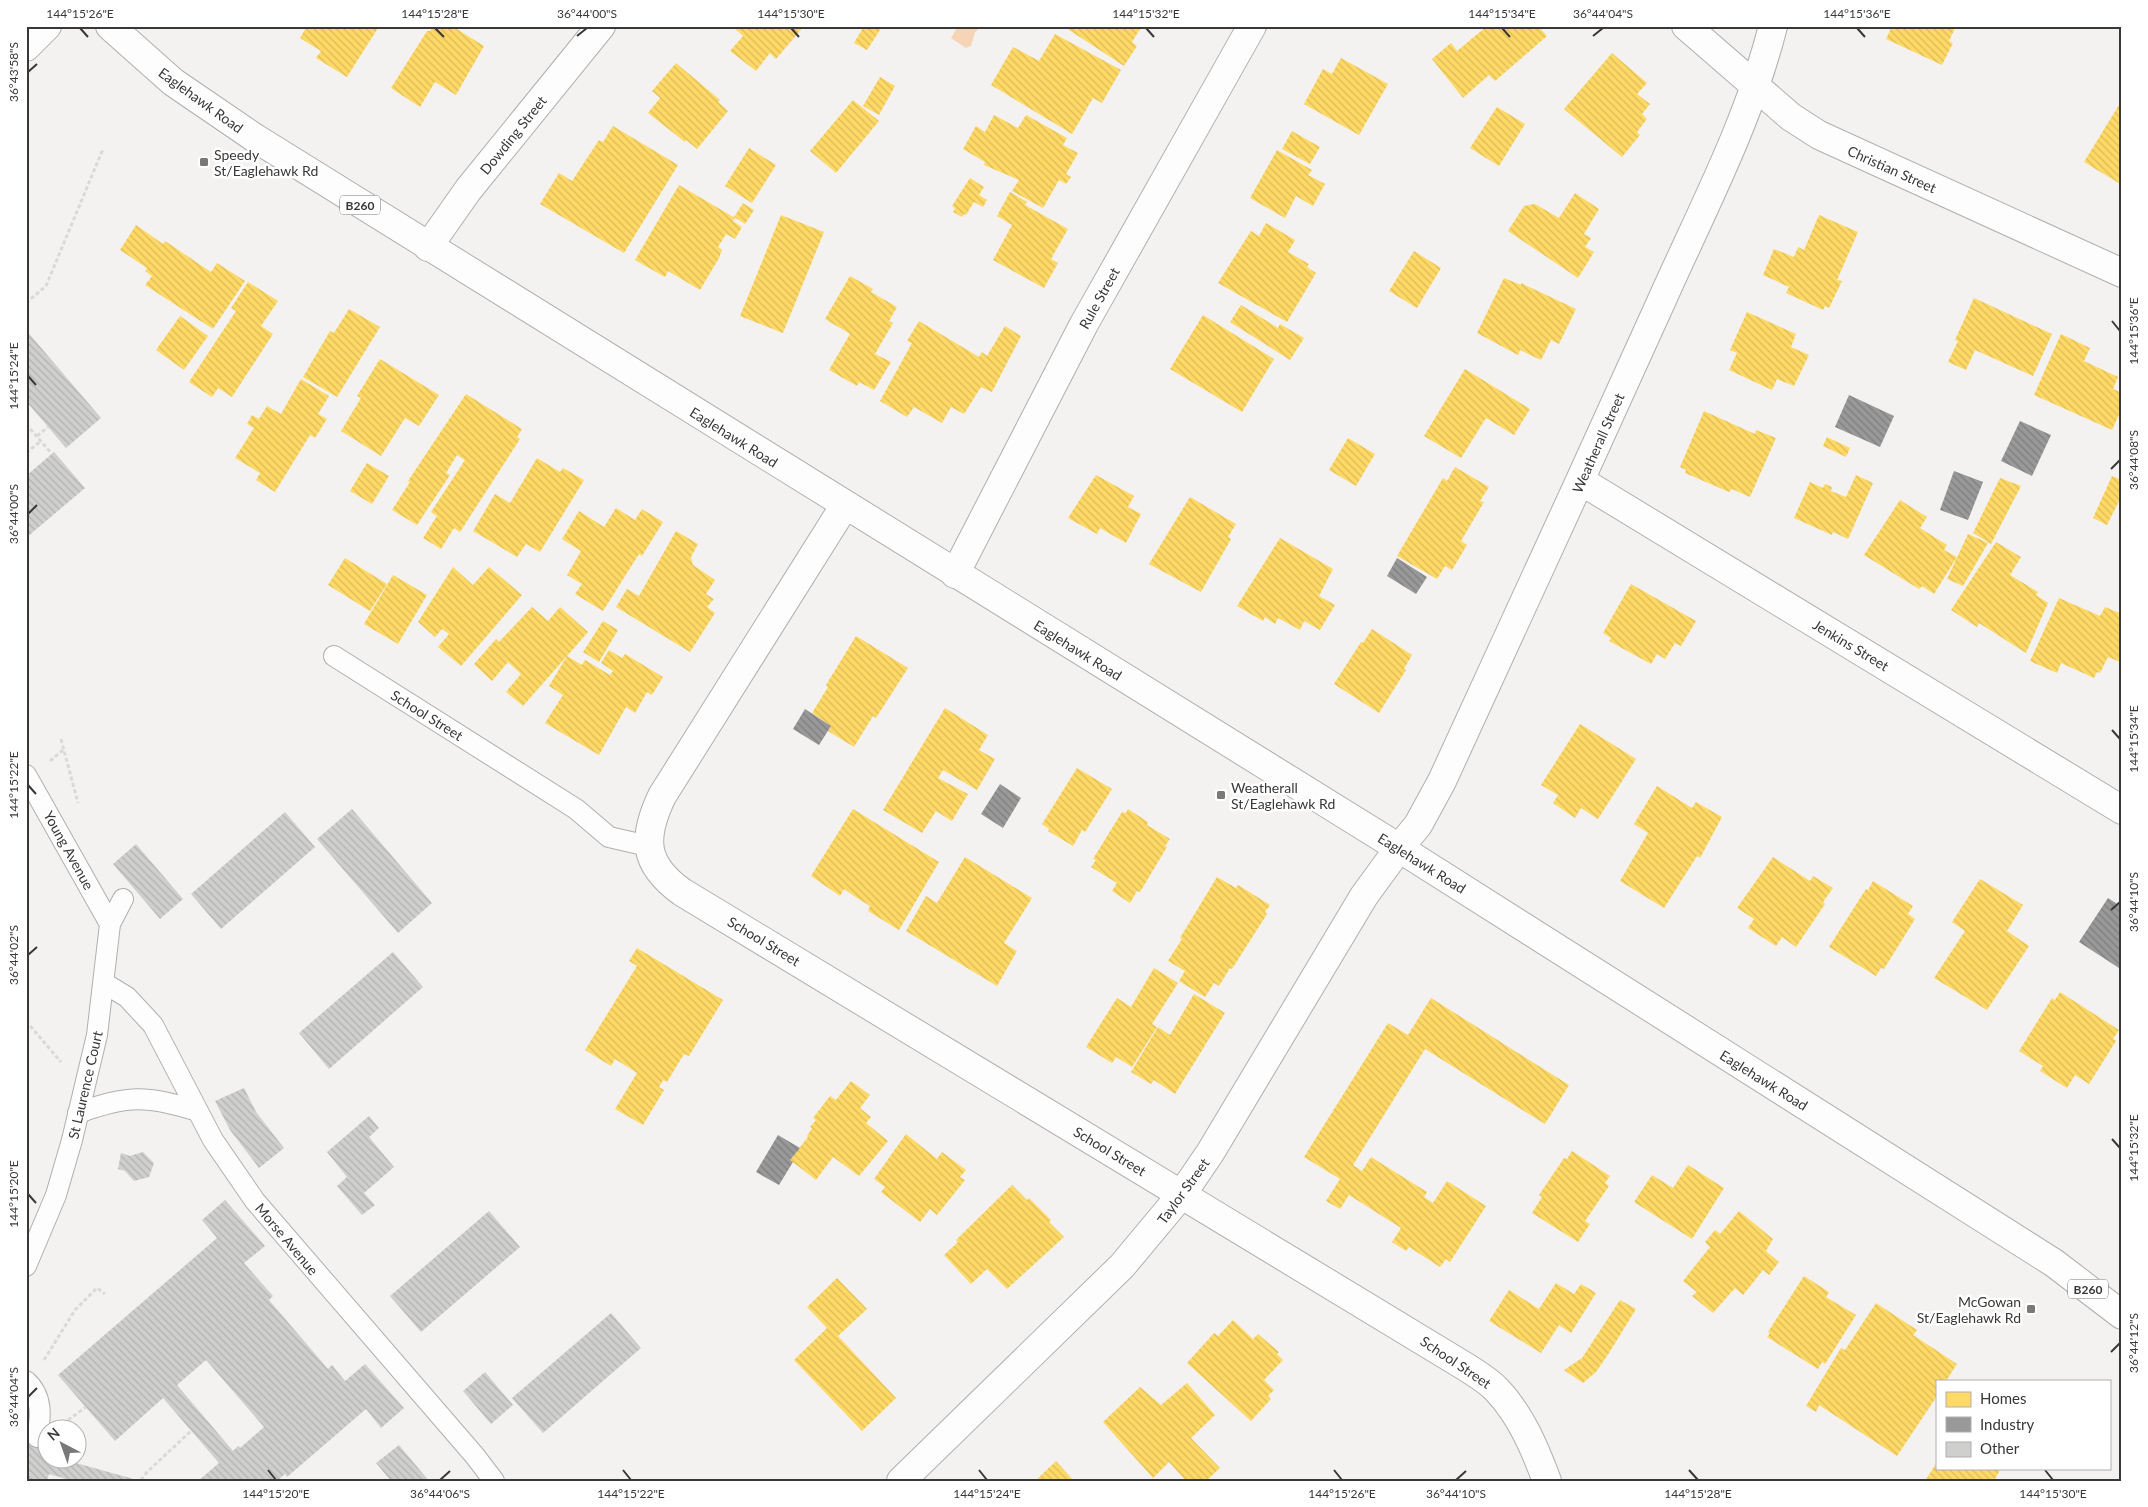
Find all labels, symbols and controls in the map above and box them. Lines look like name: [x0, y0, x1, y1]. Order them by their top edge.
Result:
text: 144°15'26"E: [46, 6, 114, 21]
text: 144°15'28"E: [401, 6, 469, 21]
text: 36°44'00"S: [557, 6, 617, 21]
text: 144°15'30"E: [757, 6, 825, 21]
text: 144°15'32"E: [1112, 6, 1180, 21]
text: 144°15'34"E: [1468, 6, 1536, 21]
text: 36°44'04"S: [1573, 6, 1633, 21]
text: 144°15'36"E: [1823, 6, 1891, 21]
text: 36°43'58"S: [6, 42, 21, 102]
street label: Eaglehawk Road: [155, 64, 247, 136]
street label: Dowding Street: [476, 92, 550, 178]
street label: Christian Street: [1845, 142, 1939, 196]
place label: Speedy St/Eaglehawk Rd: [214, 146, 318, 179]
marker: Speedy St/Eaglehawk Rd: [198, 156, 210, 168]
road number: B260: [340, 196, 380, 214]
street label: Rule Street: [1075, 264, 1123, 332]
text: 144°15'36"E: [2126, 297, 2141, 365]
text: 144°15'24"E: [6, 342, 21, 410]
street label: Weatherall Street: [1568, 391, 1628, 495]
street label: Eaglehawk Road: [687, 403, 781, 471]
text: 36°44'08"S: [2126, 430, 2141, 490]
text: 36°44'00"S: [6, 484, 21, 544]
street label: Eaglehawk Road: [1031, 616, 1125, 684]
street label: Jenkins Street: [1810, 616, 1892, 674]
street label: School Street: [388, 686, 466, 744]
text: 144°15'34"E: [2126, 705, 2141, 773]
text: 144°15'22"E: [6, 751, 21, 819]
place label: Weatherall St/Eaglehawk Rd: [1231, 779, 1335, 812]
marker: Weatherall St/Eaglehawk Rd: [1215, 789, 1227, 801]
street label: Young Avenue: [40, 808, 98, 892]
street label: Eaglehawk Road: [1375, 829, 1469, 897]
text: 36°44'10"S: [2126, 872, 2141, 932]
street label: School Street: [725, 913, 803, 969]
text: 36°44'02"S: [6, 925, 21, 985]
street label: St Laurence Court: [64, 1029, 106, 1141]
street label: Eaglehawk Road: [1717, 1046, 1811, 1114]
text: 144°15'32"E: [2126, 1114, 2141, 1182]
street label: School Street: [1071, 1123, 1149, 1179]
street label: Taylor Street: [1153, 1155, 1213, 1227]
text: 144°15'20"E: [6, 1160, 21, 1228]
street label: Morse Avenue: [252, 1200, 322, 1278]
road number: B260: [2068, 1280, 2108, 1298]
place label: McGowan St/Eaglehawk Rd: [1917, 1293, 2021, 1326]
marker: McGowan St/Eaglehawk Rd: [2025, 1303, 2037, 1315]
text: 36°44'12"S: [2126, 1313, 2141, 1373]
street label: School Street: [1417, 1332, 1495, 1392]
text: 36°44'04"S: [6, 1367, 21, 1427]
legend: [1936, 1380, 2110, 1470]
text: Homes: [1980, 1389, 2026, 1407]
text: Industry: [1980, 1415, 2035, 1433]
north arrow: [38, 1420, 88, 1470]
text: N: [43, 1424, 63, 1444]
text: Other: [1980, 1439, 2020, 1457]
text: 144°15'20"E: [242, 1486, 310, 1501]
text: 36°44'06"S: [410, 1486, 470, 1501]
text: 144°15'22"E: [597, 1486, 665, 1501]
text: 144°15'24"E: [953, 1486, 1021, 1501]
text: 144°15'26"E: [1308, 1486, 1376, 1501]
text: 36°44'10"S: [1426, 1486, 1486, 1501]
text: 144°15'28"E: [1664, 1486, 1732, 1501]
text: 144°15'30"E: [2019, 1486, 2087, 1501]

